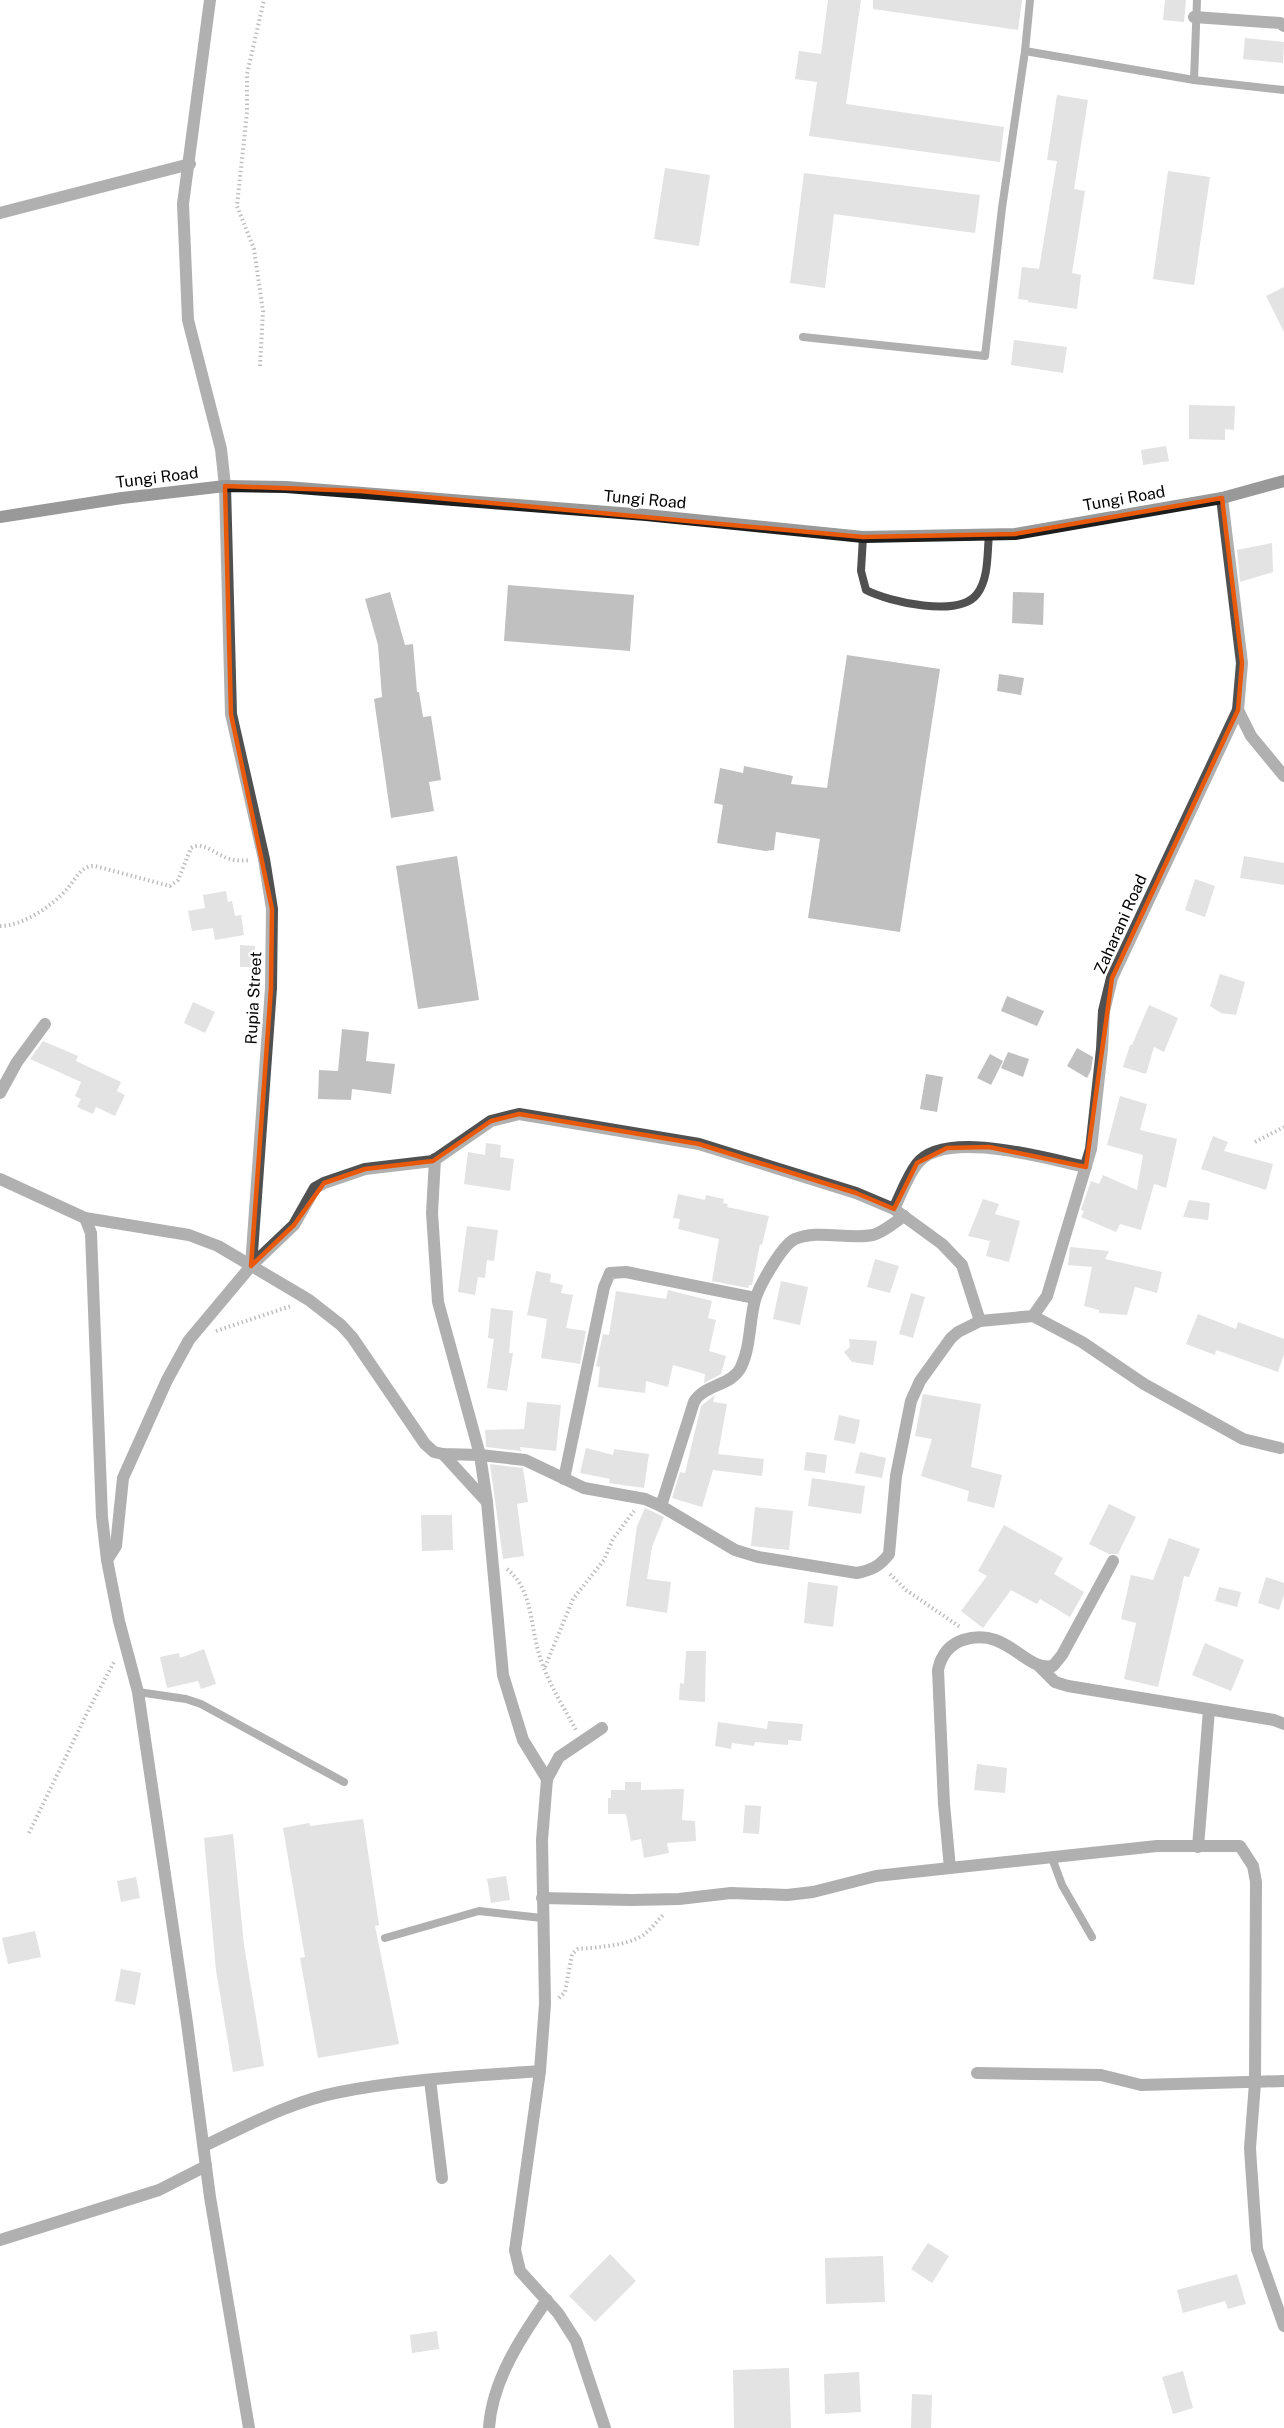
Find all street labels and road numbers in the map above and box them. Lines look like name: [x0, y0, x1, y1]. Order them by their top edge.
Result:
street label: Tungi Road: [115, 463, 199, 492]
street label: Tungi Road: [1082, 482, 1167, 515]
street label: Tungi Road: [603, 486, 687, 513]
street label: Zaharani Road: [1090, 871, 1151, 977]
street label: Rupia Street: [242, 951, 265, 1045]

